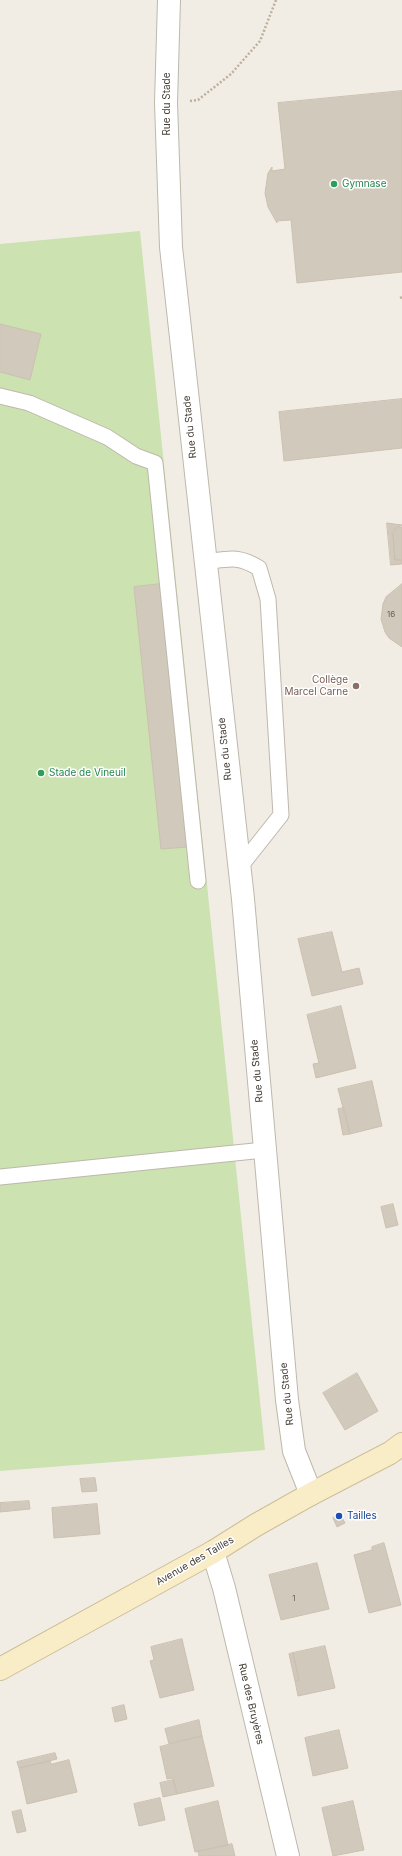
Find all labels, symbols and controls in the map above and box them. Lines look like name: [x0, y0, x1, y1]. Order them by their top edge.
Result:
street label: Rue du Stade: [161, 72, 173, 136]
place label: Gymnase: [342, 178, 386, 190]
marker: Gymnase: [329, 179, 339, 189]
street label: Rue du Stade: [181, 395, 199, 459]
house number: 16: [387, 610, 395, 620]
place label: Collège Marcel Carne: [284, 674, 348, 698]
marker: Collège Marcel Carne: [351, 681, 361, 691]
street label: Rue du Stade: [216, 717, 234, 781]
place label: Stade de Vineuil: [49, 767, 126, 779]
marker: Stade de Vineuil: [36, 768, 46, 778]
street label: Rue du Stade: [248, 1039, 266, 1103]
street label: Rue du Stade: [278, 1362, 296, 1426]
place label: Tailles: [347, 1510, 377, 1522]
marker: Tailles: [334, 1511, 344, 1521]
street label: Avenue des Tailles: [154, 1534, 236, 1588]
house number: 1: [292, 1594, 296, 1604]
street label: Rue des Bruyères: [236, 1662, 266, 1746]

